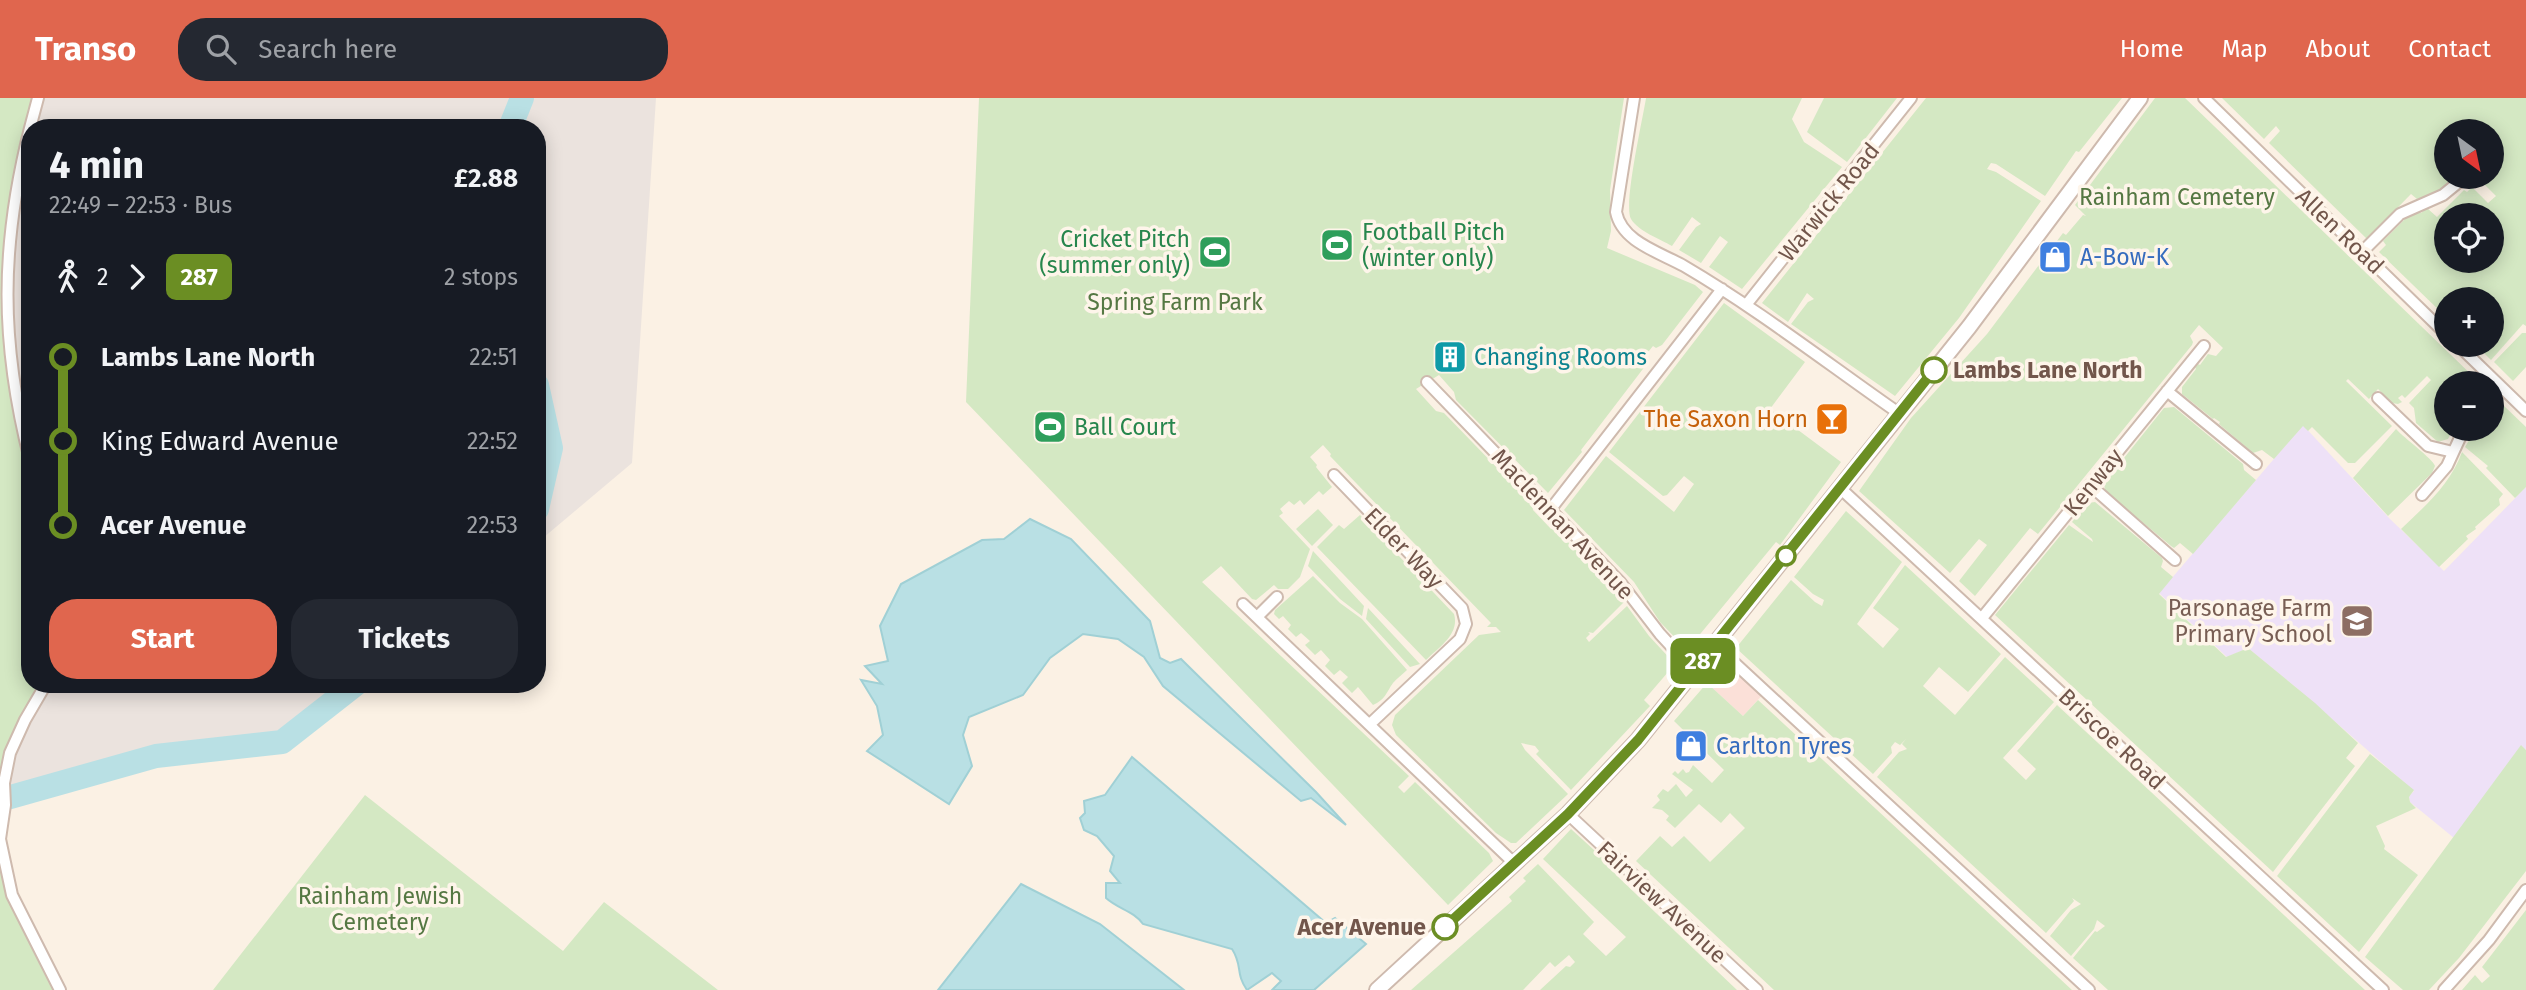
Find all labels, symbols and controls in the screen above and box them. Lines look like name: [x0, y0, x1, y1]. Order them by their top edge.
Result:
search box: [178, 18, 668, 81]
text: Transo: [35, 29, 136, 69]
icon: search: [202, 30, 240, 68]
text: Search here: [258, 34, 397, 65]
text: Home: [2120, 35, 2184, 63]
text: Map: [2222, 35, 2268, 63]
text: About: [2306, 35, 2370, 63]
text: Contact: [2408, 35, 2491, 63]
north arrow: [2434, 119, 2504, 189]
map controls: [2434, 119, 2504, 441]
street label: Warwick Road: [1773, 137, 1885, 267]
text: 4 min: [49, 142, 144, 188]
text: £2.88: [454, 163, 518, 194]
street label: Allen Road: [2290, 182, 2390, 280]
park label: Rainham Cemetery: [2079, 183, 2276, 211]
text: 22:49 – 22:53 · Bus: [49, 191, 232, 219]
button: locate: [2434, 203, 2504, 273]
place label: Football Pitch (winter only): [1362, 218, 1505, 272]
place label: Cricket Pitch (summer only): [1039, 225, 1190, 279]
sports icon: Football Pitch (winter only): [1318, 226, 1356, 264]
sports icon: Cricket Pitch (summer only): [1196, 233, 1234, 271]
shop icon: A-Bow-K: [2036, 238, 2074, 276]
place label: A-Bow-K: [2080, 243, 2169, 271]
icon: walk: [49, 258, 87, 296]
icon: forward: [118, 258, 156, 296]
text: 2: [97, 263, 108, 291]
text: 287: [180, 263, 218, 291]
text: 2 stops: [444, 263, 518, 291]
button: +: [2434, 287, 2504, 357]
park label: Spring Farm Park: [1087, 288, 1263, 316]
building icon: Changing Rooms: [1431, 338, 1469, 376]
text: Lambs Lane North: [101, 342, 315, 373]
text: 22:51: [469, 343, 518, 371]
place label: Changing Rooms: [1474, 343, 1647, 371]
place label: Lambs Lane North: [1953, 356, 2143, 384]
marker: Lambs Lane North: [1921, 357, 1947, 383]
button: −: [2434, 371, 2504, 441]
bar icon: The Saxon Horn: [1813, 400, 1851, 438]
place label: The Saxon Horn: [1644, 405, 1808, 433]
sports icon: Ball Court: [1031, 408, 1069, 446]
place label: Ball Court: [1074, 413, 1177, 441]
text: King Edward Avenue: [101, 426, 339, 457]
text: 22:52: [467, 427, 518, 455]
street label: Kenway: [2057, 442, 2129, 521]
street label: Maclennan Avenue: [1486, 443, 1640, 605]
street label: Elder Way: [1359, 502, 1450, 595]
text: Acer Avenue: [101, 510, 246, 541]
text: 22:53: [467, 511, 518, 539]
unlabelled marker: [1776, 546, 1796, 566]
place label: Parsonage Farm Primary School: [2168, 594, 2332, 648]
button: Start: [49, 599, 277, 679]
button: Tickets: [291, 599, 518, 679]
school or university icon: Parsonage Farm Primary School: [2338, 602, 2376, 640]
line badge: 287: [1663, 638, 1743, 684]
text: 287: [1684, 647, 1722, 675]
street label: Briscoe Road: [2053, 682, 2171, 796]
shop icon: Carlton Tyres: [1672, 727, 1710, 765]
place label: Carlton Tyres: [1716, 732, 1852, 760]
street label: Fairview Avenue: [1591, 835, 1733, 969]
park label: Rainham Jewish Cemetery: [298, 882, 462, 936]
place label: Acer Avenue: [1296, 913, 1426, 941]
marker: Acer Avenue: [1432, 914, 1458, 940]

